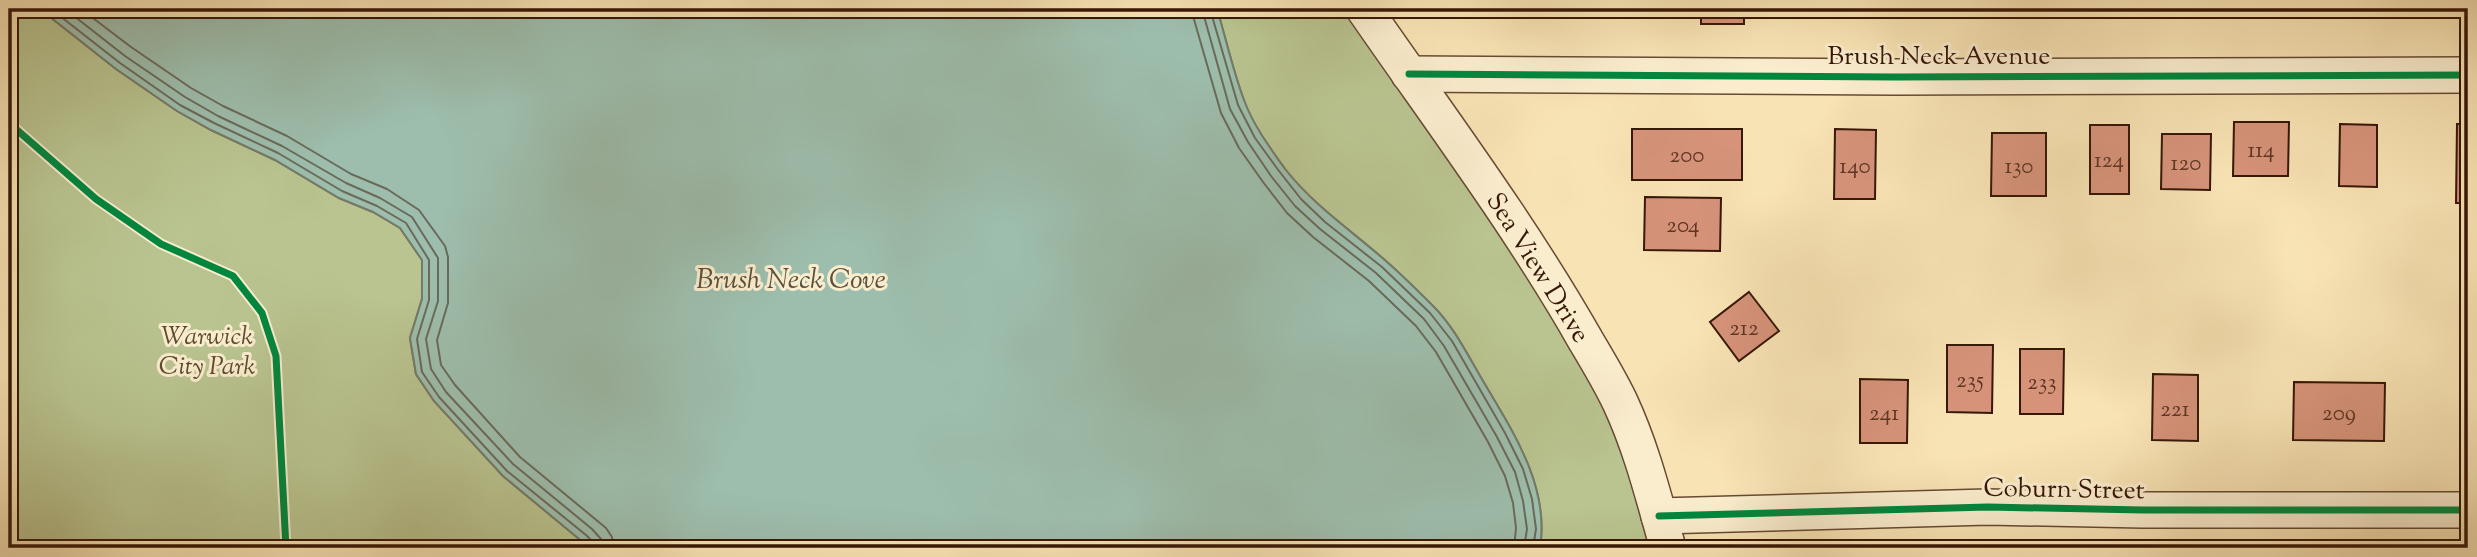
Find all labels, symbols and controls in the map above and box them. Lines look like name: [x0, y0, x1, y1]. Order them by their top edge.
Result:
street label: Brush Neck Avenue: [1828, 39, 2050, 76]
house number: 114: [2247, 135, 2275, 168]
house number: 200: [1669, 140, 1705, 173]
house number: 124: [2094, 145, 2124, 178]
house number: 120: [2171, 148, 2201, 181]
house number: 140: [1839, 151, 1871, 184]
house number: 130: [2004, 151, 2034, 184]
street label: Sea View Drive: [1476, 186, 1598, 351]
house number: 204: [1666, 210, 1700, 243]
water label: Brush Neck Cove: [696, 261, 886, 301]
house number: 212: [1729, 313, 1759, 346]
park label: Warwick City Park: [159, 319, 255, 386]
house number: 235: [1956, 365, 1984, 398]
house number: 233: [2027, 367, 2057, 400]
house number: 221: [2160, 394, 2190, 427]
house number: 241: [1869, 398, 1899, 431]
house number: 209: [2322, 398, 2356, 431]
street label: Coburn Street: [1983, 471, 2145, 510]

